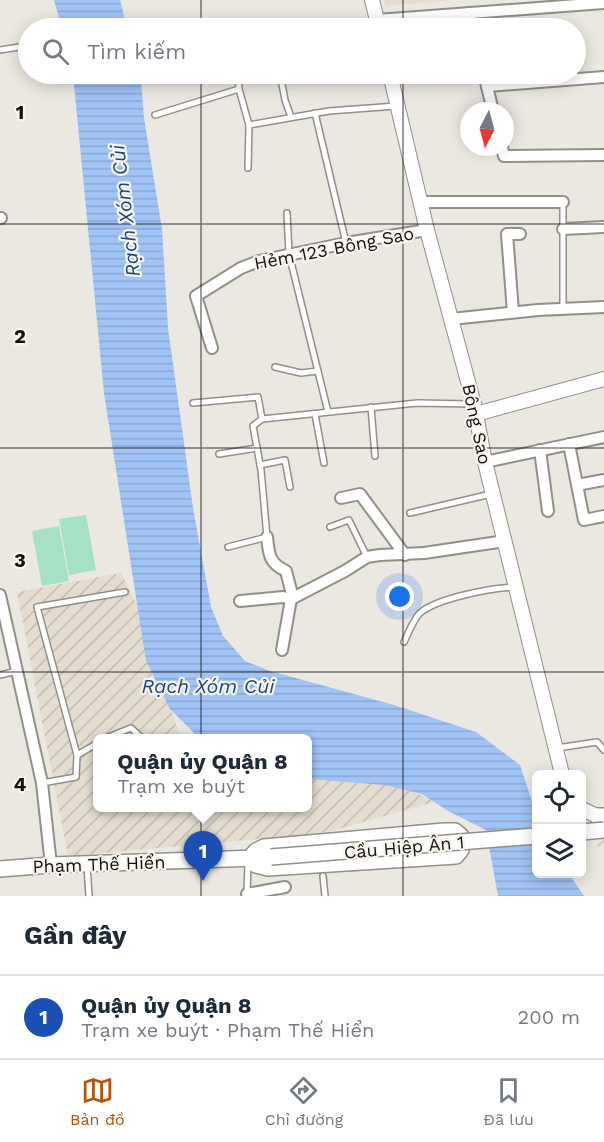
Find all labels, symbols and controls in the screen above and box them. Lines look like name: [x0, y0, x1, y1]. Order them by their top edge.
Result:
search box: [18, 18, 586, 84]
icon: search: [39, 35, 72, 68]
text: Tìm kiếm: [87, 39, 186, 64]
text: 1: [16, 100, 24, 124]
north arrow: [460, 102, 514, 156]
water label: Rạch Xóm Củi: [105, 143, 145, 278]
street label: Hẻm 123 Bông Sao: [252, 222, 416, 274]
text: 2: [14, 324, 26, 348]
street label: Bông Sao: [458, 382, 496, 466]
text: 3: [14, 548, 26, 572]
your location: [385, 582, 414, 611]
water label: Rạch Xóm Củi: [142, 674, 275, 698]
popup: [93, 734, 312, 812]
text: Quận ủy Quận 8: [117, 749, 288, 774]
map controls: [532, 770, 586, 878]
button: locate: [532, 770, 586, 824]
text: 4: [14, 772, 27, 796]
text: Trạm xe buýt: [117, 774, 245, 798]
button: layers: [532, 824, 586, 878]
street label: Cầu Hiệp Ân 1: [343, 831, 465, 863]
pin: 1: [184, 832, 222, 881]
street label: Phạm Thế Hiển: [32, 851, 166, 877]
text: Gần đây: [24, 920, 127, 950]
text: Quận ủy Quận 8: [81, 993, 252, 1018]
text: 1: [39, 1005, 48, 1029]
text: 200 m: [518, 1005, 580, 1029]
text: Trạm xe buýt · Phạm Thế Hiển: [81, 1018, 374, 1042]
tab: Bản đồ: [70, 1074, 125, 1129]
tab: Chỉ đường: [265, 1074, 343, 1129]
tab: Đã lưu: [483, 1074, 534, 1129]

